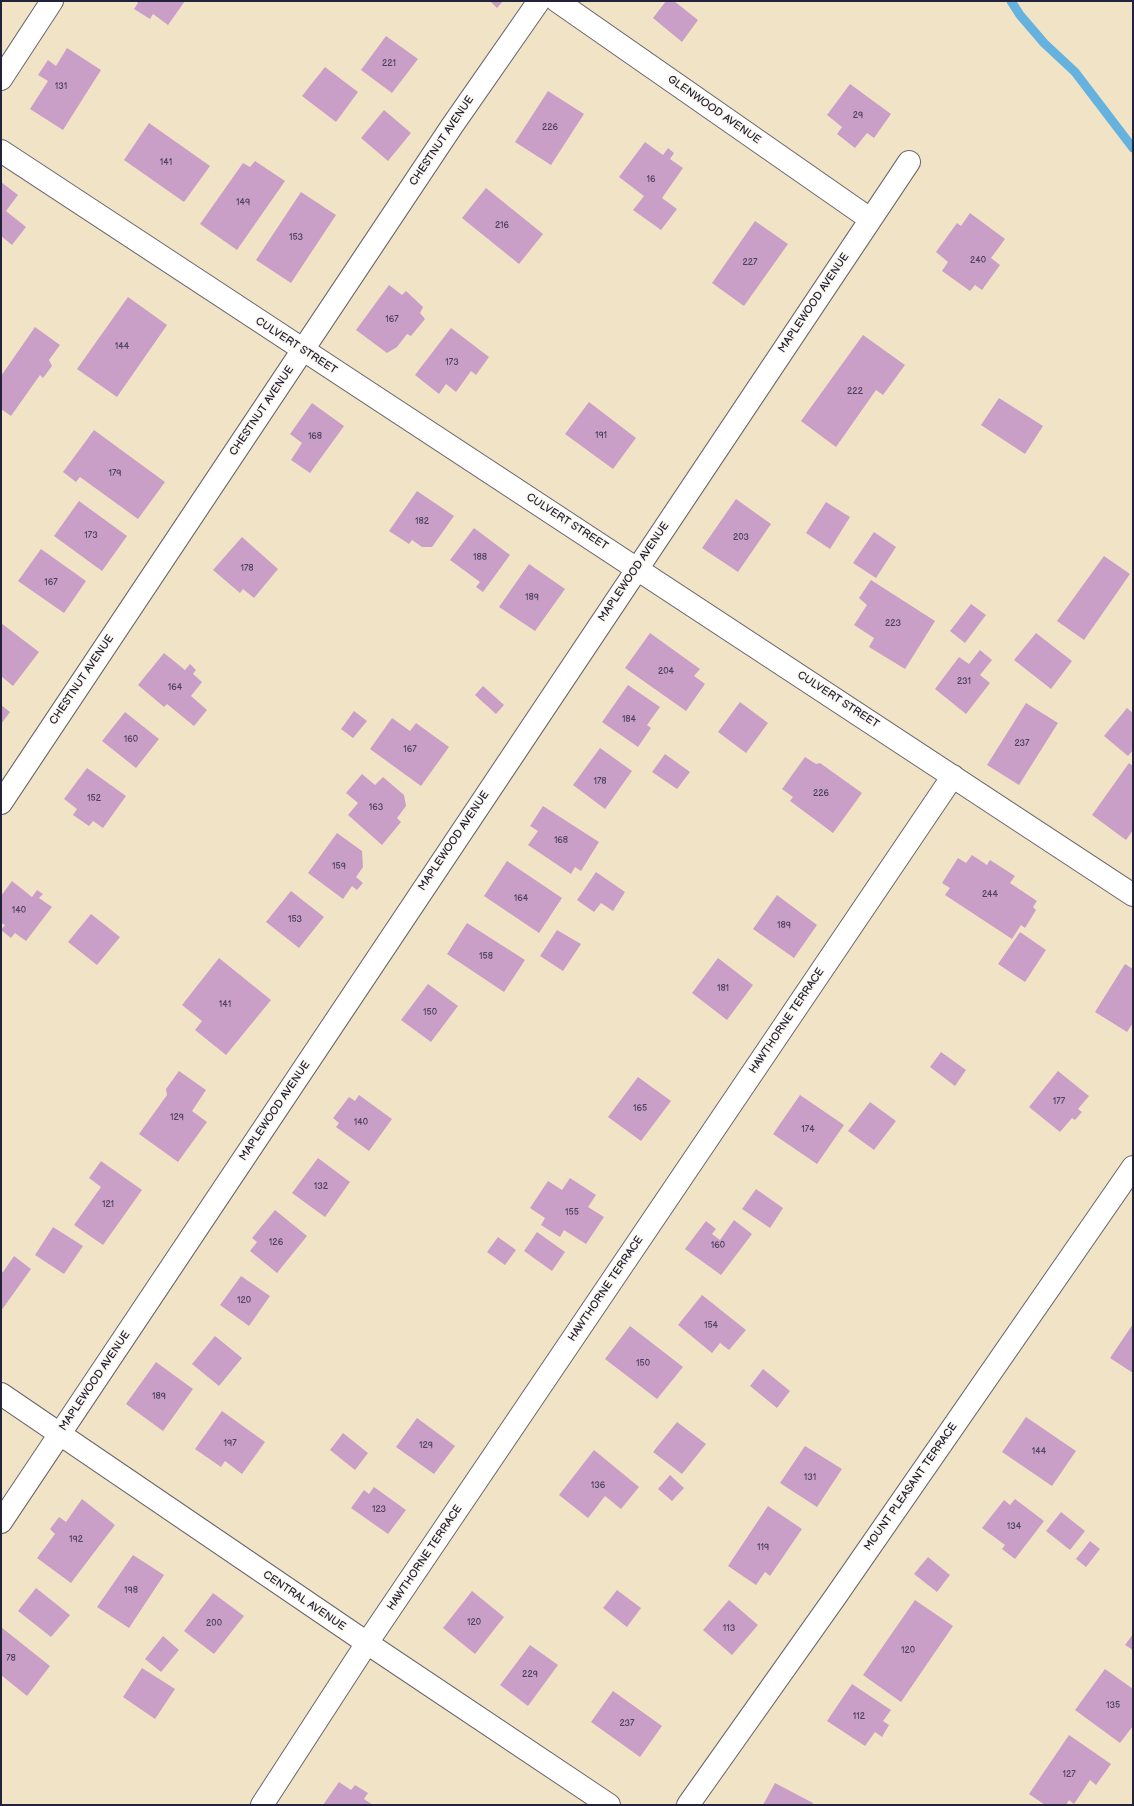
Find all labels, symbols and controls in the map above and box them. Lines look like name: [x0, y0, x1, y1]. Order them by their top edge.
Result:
house number: 221: [382, 59, 396, 69]
street label: GLENWOOD AVENUE: [665, 73, 763, 147]
house number: 131: [55, 82, 67, 92]
street label: CHESTNUT AVENUE: [407, 94, 477, 188]
house number: 29: [853, 111, 863, 121]
house number: 226: [542, 123, 558, 133]
house number: 141: [160, 158, 172, 168]
house number: 16: [647, 175, 655, 185]
house number: 149: [236, 198, 250, 208]
house number: 216: [495, 221, 509, 231]
house number: 153: [289, 233, 303, 243]
street label: MAPLEWOOD AVENUE: [776, 251, 852, 355]
house number: 240: [970, 256, 986, 266]
house number: 227: [742, 258, 758, 268]
street label: CULVERT STREET: [253, 315, 339, 377]
house number: 167: [385, 315, 399, 325]
house number: 144: [115, 342, 129, 352]
house number: 173: [445, 358, 459, 368]
street label: CHESTNUT AVENUE: [227, 364, 297, 458]
house number: 222: [847, 387, 863, 397]
house number: 191: [595, 431, 607, 441]
house number: 168: [308, 432, 322, 442]
house number: 179: [108, 469, 122, 479]
street label: CULVERT STREET: [524, 491, 610, 553]
house number: 182: [415, 517, 429, 527]
street label: MAPLEWOOD AVENUE: [596, 520, 672, 624]
house number: 173: [84, 531, 98, 541]
house number: 203: [733, 533, 749, 543]
house number: 188: [473, 553, 487, 563]
house number: 178: [240, 564, 254, 574]
house number: 167: [44, 578, 58, 588]
house number: 189: [525, 593, 539, 603]
house number: 223: [885, 619, 901, 629]
street label: CHESTNUT AVENUE: [47, 633, 117, 727]
house number: 204: [658, 667, 674, 677]
street label: CULVERT STREET: [795, 669, 881, 731]
house number: 231: [957, 677, 971, 687]
house number: 164: [168, 683, 182, 693]
house number: 184: [622, 715, 636, 725]
house number: 160: [124, 735, 138, 745]
house number: 237: [1014, 739, 1030, 749]
house number: 167: [403, 745, 417, 755]
house number: 178: [593, 777, 607, 787]
street label: MAPLEWOOD AVENUE: [416, 789, 492, 893]
house number: 226: [813, 789, 829, 799]
house number: 152: [87, 794, 101, 804]
house number: 163: [369, 803, 383, 813]
house number: 168: [554, 836, 568, 846]
house number: 159: [332, 862, 346, 872]
house number: 244: [982, 890, 998, 900]
house number: 164: [514, 894, 528, 904]
house number: 140: [12, 906, 26, 916]
house number: 153: [288, 915, 302, 925]
house number: 189: [777, 921, 791, 931]
house number: 158: [479, 952, 493, 962]
street label: HAWTHORNE TERRACE: [747, 966, 827, 1076]
house number: 181: [717, 984, 729, 994]
house number: 141: [219, 1000, 231, 1010]
house number: 150: [423, 1008, 437, 1018]
street label: MAPLEWOOD AVENUE: [237, 1059, 313, 1163]
house number: 177: [1053, 1097, 1065, 1107]
house number: 165: [633, 1104, 647, 1114]
house number: 129: [170, 1113, 184, 1123]
house number: 140: [354, 1118, 368, 1128]
house number: 174: [801, 1125, 815, 1135]
house number: 132: [314, 1182, 328, 1192]
house number: 121: [102, 1200, 114, 1210]
house number: 155: [565, 1208, 579, 1218]
street label: HAWTHORNE TERRACE: [566, 1234, 646, 1344]
house number: 126: [269, 1238, 283, 1248]
house number: 160: [711, 1241, 725, 1251]
house number: 120: [237, 1296, 251, 1306]
house number: 154: [704, 1321, 718, 1331]
street label: MAPLEWOOD AVENUE: [57, 1329, 133, 1433]
house number: 150: [636, 1359, 650, 1369]
house number: 189: [152, 1392, 166, 1402]
street label: MOUNT PLEASANT TERRACE: [862, 1420, 960, 1554]
house number: 197: [223, 1439, 237, 1449]
house number: 129: [419, 1441, 433, 1451]
house number: 144: [1032, 1447, 1046, 1457]
house number: 131: [804, 1473, 816, 1483]
house number: 136: [591, 1481, 605, 1491]
street label: HAWTHORNE TERRACE: [385, 1503, 465, 1613]
house number: 123: [372, 1505, 386, 1515]
house number: 134: [1007, 1522, 1021, 1532]
house number: 192: [69, 1535, 83, 1545]
house number: 119: [757, 1543, 769, 1553]
street label: CENTRAL AVENUE: [260, 1568, 348, 1634]
house number: 198: [124, 1586, 138, 1596]
house number: 120: [467, 1618, 481, 1628]
house number: 200: [206, 1619, 222, 1629]
house number: 113: [723, 1624, 735, 1634]
house number: 120: [901, 1646, 915, 1656]
house number: 78: [6, 1654, 16, 1664]
house number: 229: [522, 1670, 538, 1680]
house number: 135: [1106, 1701, 1120, 1711]
house number: 112: [853, 1712, 865, 1722]
house number: 237: [619, 1719, 635, 1729]
house number: 127: [1062, 1770, 1076, 1780]

